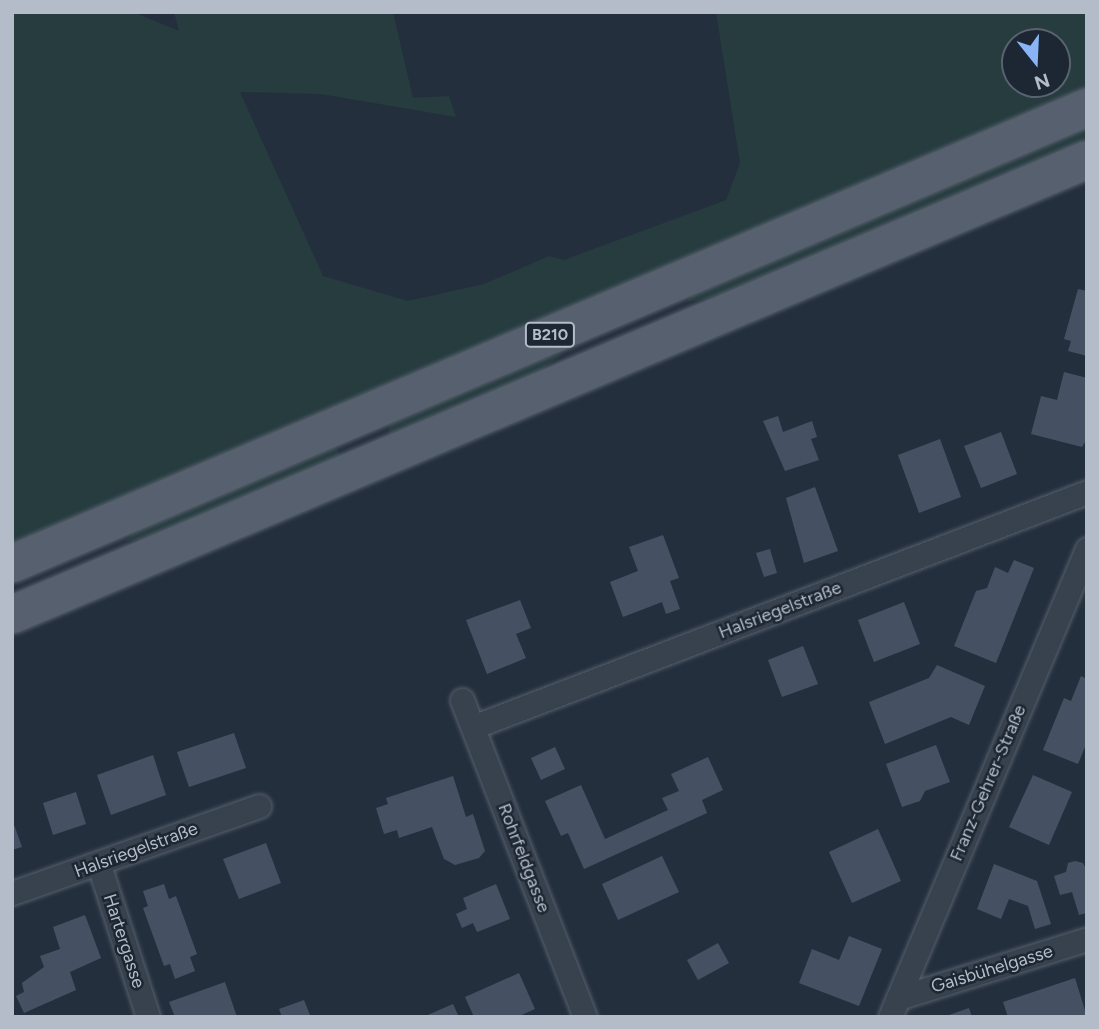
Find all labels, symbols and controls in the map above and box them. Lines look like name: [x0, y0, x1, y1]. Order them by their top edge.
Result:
north arrow: [1001, 28, 1071, 98]
text: N: [1031, 68, 1053, 95]
road number: B210: [524, 322, 576, 348]
street label: Halsriegelstraße: [715, 577, 845, 643]
street label: Franz-Gehrer-Straße: [945, 702, 1031, 864]
street label: Rohrfeldgasse: [493, 800, 555, 916]
street label: Halsriegelstraße: [71, 818, 201, 882]
street label: Hartergasse: [99, 891, 149, 991]
street label: Gaisbühelgasse: [929, 940, 1055, 998]

